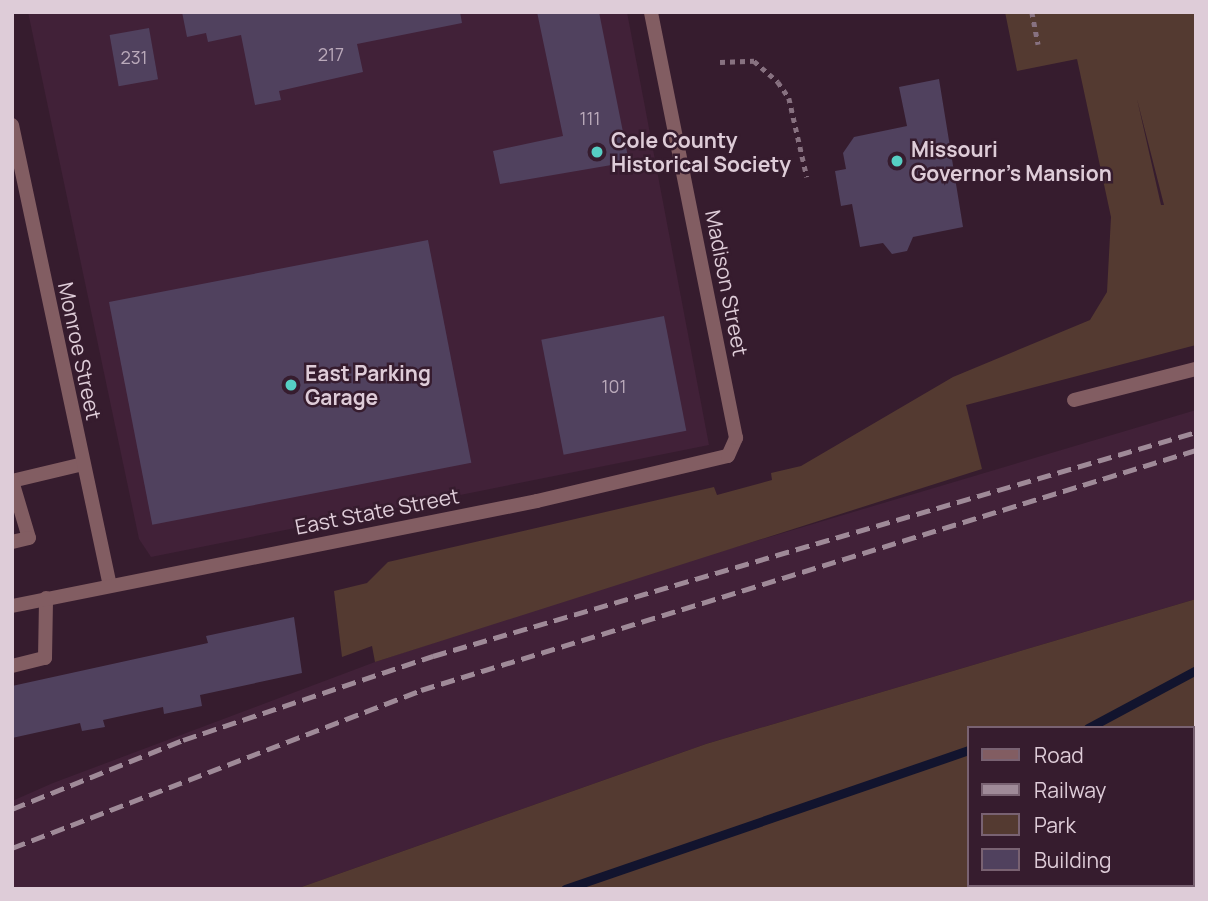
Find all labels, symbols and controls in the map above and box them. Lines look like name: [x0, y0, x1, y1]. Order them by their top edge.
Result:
house number: 217: [318, 43, 344, 65]
house number: 231: [120, 46, 148, 68]
house number: 111: [579, 107, 601, 129]
place label: Cole County Historical Society: [611, 127, 791, 177]
place label: Missouri Governor's Mansion: [911, 136, 1111, 186]
marker: Cole County Historical Society: [589, 144, 605, 160]
marker: Missouri Governor's Mansion: [889, 153, 905, 169]
street label: Madison Street: [700, 208, 754, 358]
street label: Monroe Street: [53, 280, 107, 422]
place label: East Parking Garage: [305, 360, 431, 410]
house number: 101: [601, 375, 627, 397]
marker: East Parking Garage: [283, 377, 299, 393]
street label: East State Street: [293, 483, 461, 539]
legend: [967, 726, 1194, 887]
text: Road: [1034, 741, 1084, 769]
text: Railway: [1034, 776, 1106, 804]
text: Park: [1034, 811, 1076, 839]
text: Building: [1034, 846, 1111, 874]

